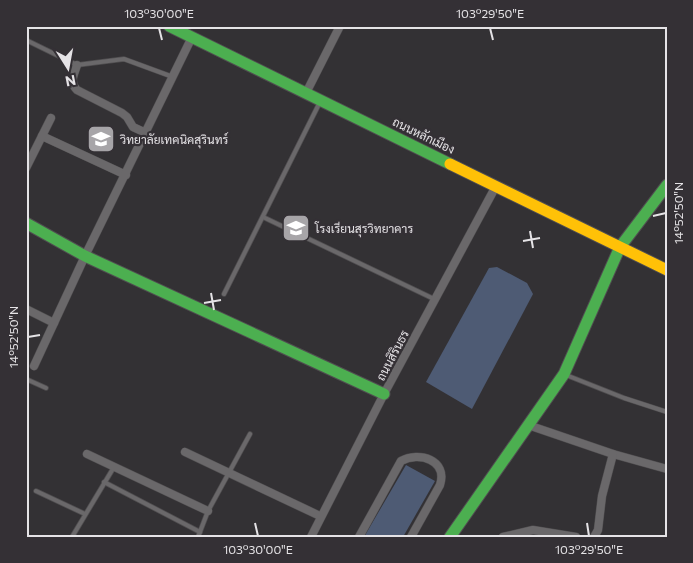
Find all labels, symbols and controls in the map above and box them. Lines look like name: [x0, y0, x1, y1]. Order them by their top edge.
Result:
text: 103°30'00"E: [124, 6, 194, 20]
text: 103°29'50"E: [456, 6, 524, 20]
north arrow: [42, 42, 92, 92]
text: N: [64, 72, 77, 91]
street label: ถนนหลักเมือง: [391, 114, 457, 156]
school or university icon: วิทยาลัยเทคนิคสุรินทร์: [86, 124, 116, 154]
place label: วิทยาลัยเทคนิคสุรินทร์: [119, 132, 229, 149]
text: 14°52'50"N: [671, 182, 685, 244]
school or university icon: โรงเรียนสุรวิทยาคาร: [281, 213, 311, 243]
place label: โรงเรียนสุรวิทยาคาร: [314, 221, 413, 238]
text: 14°52'50"N: [6, 306, 20, 368]
street label: ถนนสิรินธร: [373, 327, 411, 383]
text: 103°30'00"E: [223, 542, 293, 556]
text: 103°29'50"E: [555, 542, 623, 556]

